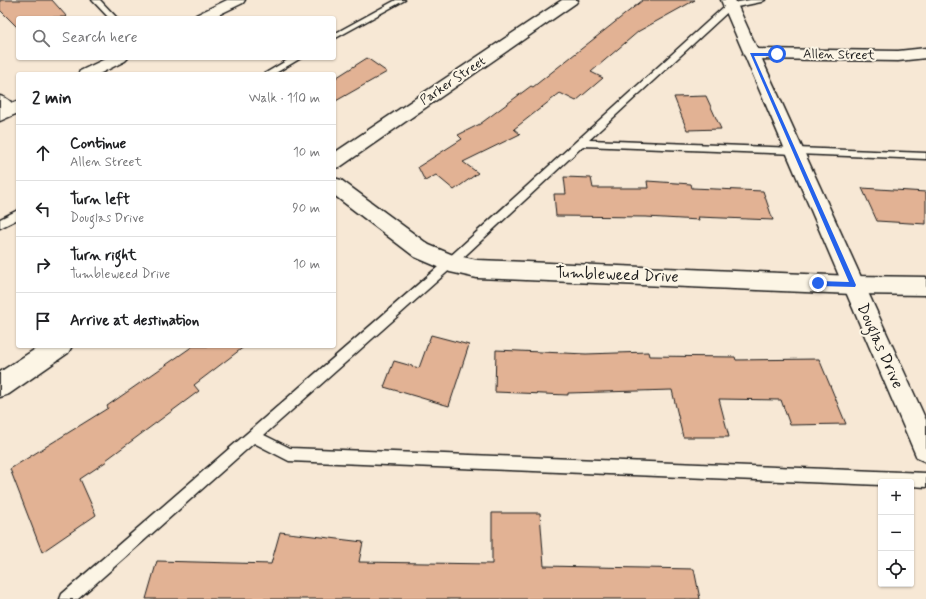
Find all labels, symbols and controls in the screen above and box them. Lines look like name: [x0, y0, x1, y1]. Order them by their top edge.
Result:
search box: [16, 16, 336, 60]
icon: search: [30, 27, 52, 49]
text: Search here: [62, 28, 138, 48]
route start: [768, 45, 786, 63]
street label: Allen Street: [803, 46, 876, 64]
street label: Parker Street: [417, 53, 489, 109]
text: 2 min: [32, 87, 72, 109]
text: Walk · 110 m: [249, 90, 320, 107]
text: Continue: [70, 134, 126, 154]
icon: ahead: [32, 142, 54, 164]
text: 10 m: [293, 144, 320, 161]
text: Allen Street: [70, 154, 142, 171]
text: Turn left: [70, 190, 130, 210]
icon: left: [32, 198, 54, 220]
text: 90 m: [292, 200, 320, 217]
text: Douglas Drive: [70, 210, 144, 227]
text: Turn right: [70, 246, 137, 266]
icon: right: [32, 254, 54, 276]
text: 10 m: [293, 256, 320, 273]
street label: Tumbleweed Drive: [555, 262, 679, 288]
text: Tumbleweed Drive: [70, 266, 170, 283]
route end: [809, 274, 827, 292]
street label: Douglas Drive: [851, 300, 908, 392]
icon: arrive: [32, 310, 54, 332]
text: Arrive at destination: [70, 311, 199, 331]
map controls: [878, 479, 914, 587]
button: +: [878, 479, 914, 515]
button: −: [878, 515, 914, 551]
button: locate: [878, 551, 914, 587]

